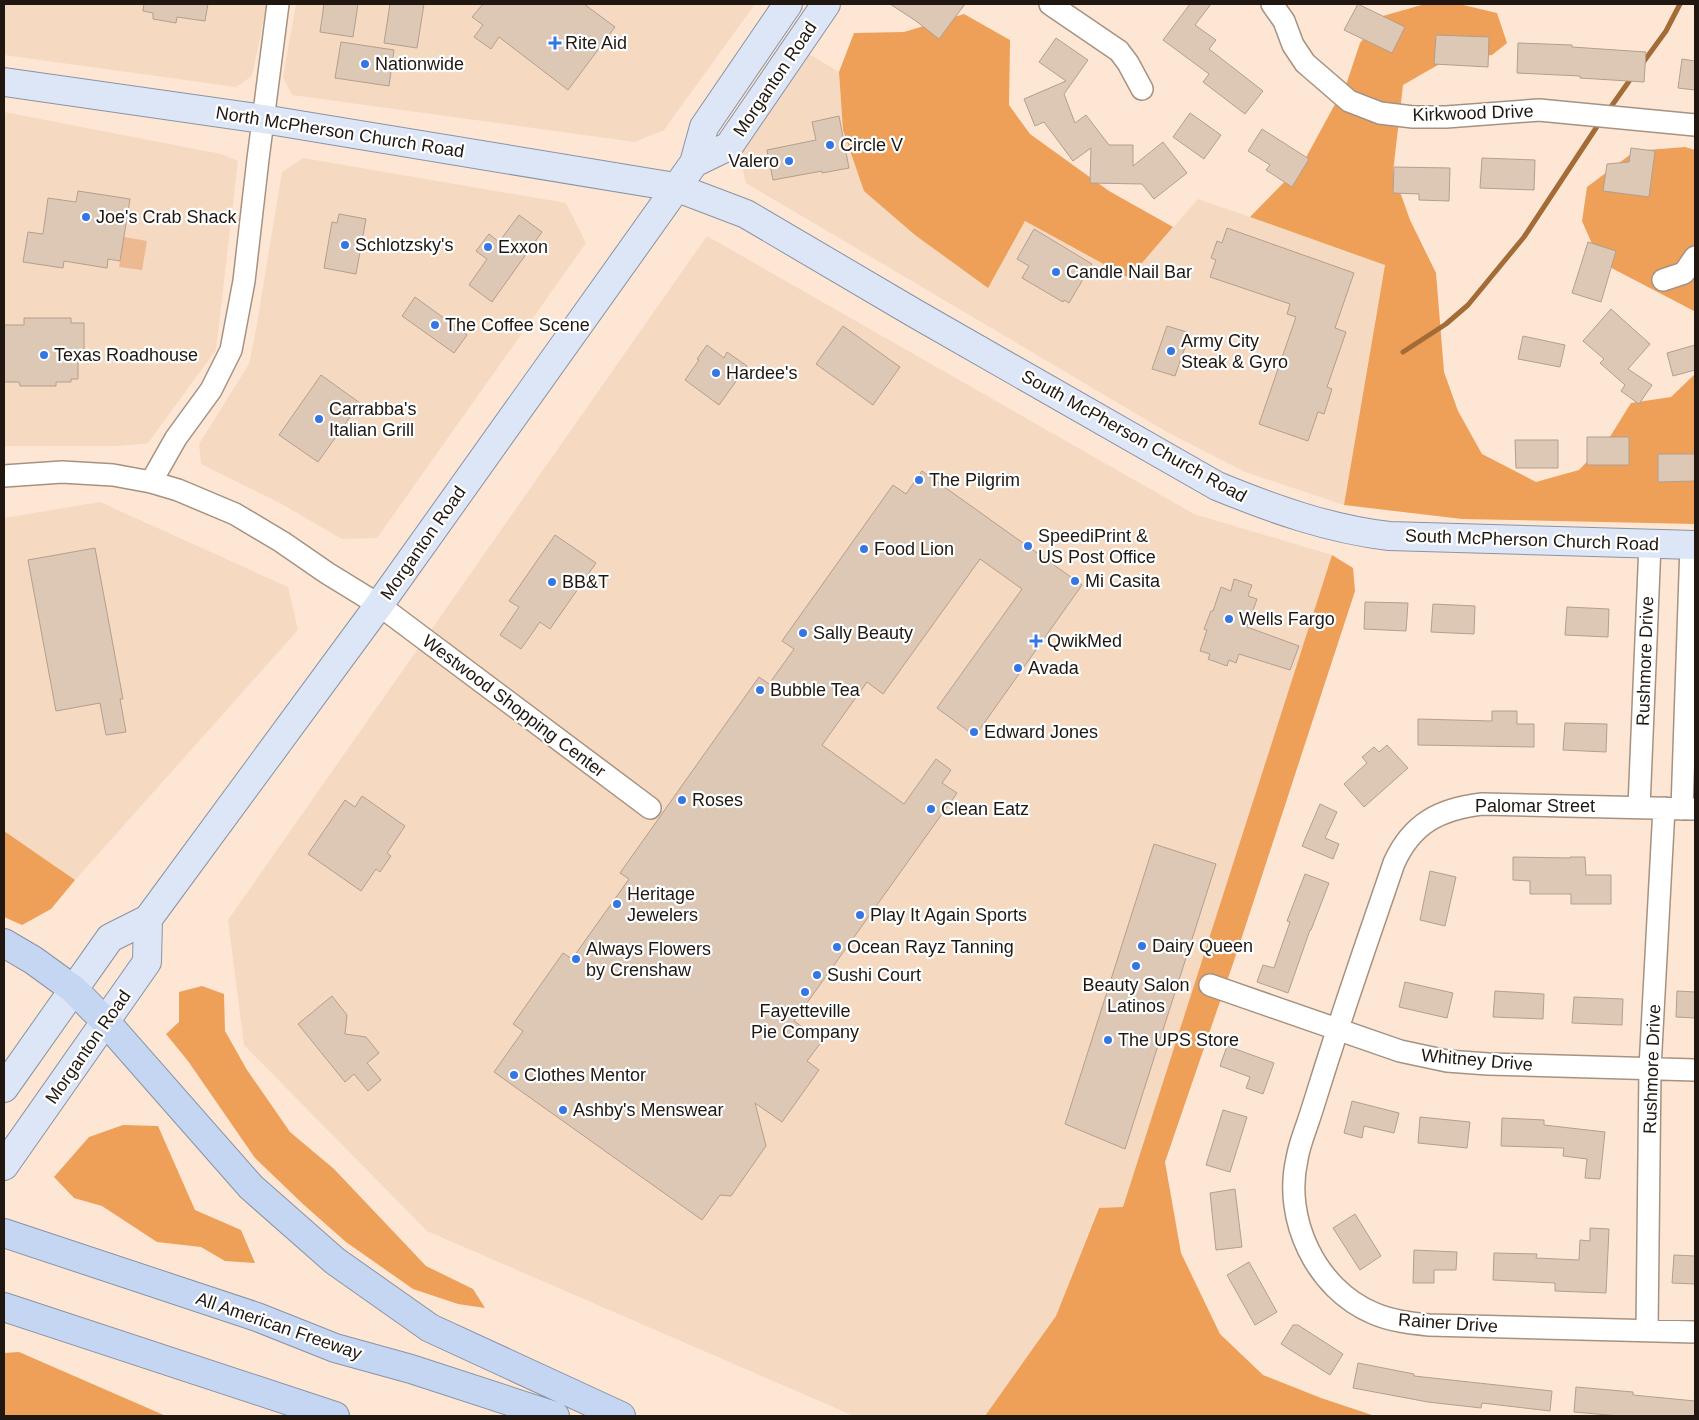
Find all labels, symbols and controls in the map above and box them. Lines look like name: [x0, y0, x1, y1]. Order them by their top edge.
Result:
street label: Morganton Road: [729, 18, 821, 140]
place label: Rite Aid: [565, 33, 627, 53]
marker: Rite Aid: [549, 37, 561, 49]
place label: Nationwide: [375, 54, 464, 74]
marker: Nationwide: [359, 58, 371, 70]
street label: Kirkwood Drive: [1412, 101, 1534, 125]
street label: North McPherson Church Road: [214, 102, 466, 162]
place label: Circle V: [840, 135, 903, 155]
marker: Circle V: [824, 139, 836, 151]
place label: Valero: [728, 151, 779, 171]
marker: Valero: [783, 155, 795, 167]
place label: Joe's Crab Shack: [96, 207, 238, 227]
marker: Joe's Crab Shack: [80, 211, 92, 223]
place label: Schlotzsky's: [355, 235, 453, 255]
place label: Exxon: [498, 237, 548, 257]
marker: Schlotzsky's: [339, 239, 351, 251]
marker: Exxon: [482, 241, 494, 253]
place label: Candle Nail Bar: [1066, 262, 1192, 282]
marker: Candle Nail Bar: [1050, 266, 1062, 278]
place label: The Coffee Scene: [445, 315, 590, 335]
marker: The Coffee Scene: [429, 319, 441, 331]
place label: Army City Steak & Gyro: [1181, 331, 1288, 372]
place label: Texas Roadhouse: [54, 345, 198, 365]
marker: Army City Steak & Gyro: [1165, 345, 1177, 357]
marker: Texas Roadhouse: [38, 349, 50, 361]
place label: Hardee's: [726, 363, 797, 383]
street label: South McPherson Church Road: [1018, 366, 1250, 506]
marker: Hardee's: [710, 367, 722, 379]
place label: Carrabba's Italian Grill: [329, 399, 416, 440]
marker: Carrabba's Italian Grill: [313, 413, 325, 425]
place label: The Pilgrim: [929, 470, 1020, 490]
marker: The Pilgrim: [913, 474, 925, 486]
street label: Morganton Road: [376, 482, 470, 604]
place label: SpeediPrint & US Post Office: [1038, 526, 1156, 567]
street label: South McPherson Church Road: [1405, 526, 1659, 554]
place label: Food Lion: [874, 539, 954, 559]
marker: SpeediPrint & US Post Office: [1022, 540, 1034, 552]
marker: Food Lion: [858, 543, 870, 555]
place label: Mi Casita: [1085, 571, 1161, 591]
place label: BB&T: [562, 572, 609, 592]
marker: Mi Casita: [1069, 575, 1081, 587]
marker: BB&T: [546, 576, 558, 588]
street label: Rushmore Drive: [1633, 596, 1657, 726]
place label: Wells Fargo: [1239, 609, 1335, 629]
marker: Wells Fargo: [1223, 613, 1235, 625]
place label: Sally Beauty: [813, 623, 913, 643]
marker: Sally Beauty: [797, 627, 809, 639]
street label: Westwood Shopping Center: [419, 631, 609, 781]
place label: QwikMed: [1047, 631, 1122, 651]
marker: QwikMed: [1029, 634, 1043, 648]
place label: Avada: [1028, 658, 1080, 678]
marker: Avada: [1012, 662, 1024, 674]
place label: Bubble Tea: [770, 680, 861, 700]
marker: Bubble Tea: [754, 684, 766, 696]
place label: Edward Jones: [984, 722, 1098, 742]
marker: Edward Jones: [968, 726, 980, 738]
place label: Roses: [692, 790, 743, 810]
marker: Roses: [676, 794, 688, 806]
street label: Palomar Street: [1475, 796, 1595, 816]
place label: Clean Eatz: [941, 799, 1029, 819]
marker: Clean Eatz: [925, 803, 937, 815]
place label: Heritage Jewelers: [627, 884, 698, 925]
marker: Heritage Jewelers: [611, 898, 623, 910]
place label: Play It Again Sports: [870, 905, 1027, 925]
marker: Play It Again Sports: [854, 909, 866, 921]
place label: Dairy Queen: [1152, 936, 1253, 956]
place label: Ocean Rayz Tanning: [847, 937, 1014, 957]
place label: Always Flowers by Crenshaw: [586, 939, 711, 980]
marker: Dairy Queen: [1136, 940, 1148, 952]
marker: Ocean Rayz Tanning: [831, 941, 843, 953]
marker: Always Flowers by Crenshaw: [570, 953, 582, 965]
marker: Beauty Salon Latinos: [1130, 960, 1142, 972]
place label: Sushi Court: [827, 965, 921, 985]
marker: Sushi Court: [811, 969, 823, 981]
place label: Beauty Salon Latinos: [1082, 975, 1190, 1016]
street label: Morganton Road: [41, 986, 135, 1108]
marker: Fayetteville Pie Company: [799, 986, 811, 998]
place label: Fayetteville Pie Company: [751, 1001, 859, 1042]
street label: Rushmore Drive: [1640, 1004, 1664, 1134]
place label: The UPS Store: [1118, 1030, 1239, 1050]
marker: The UPS Store: [1102, 1034, 1114, 1046]
street label: Whitney Drive: [1420, 1045, 1534, 1075]
place label: Clothes Mentor: [524, 1065, 646, 1085]
marker: Clothes Mentor: [508, 1069, 520, 1081]
place label: Ashby's Menswear: [573, 1100, 724, 1120]
marker: Ashby's Menswear: [557, 1104, 569, 1116]
street label: All American Freeway: [193, 1288, 365, 1364]
street label: Rainer Drive: [1397, 1310, 1499, 1336]

